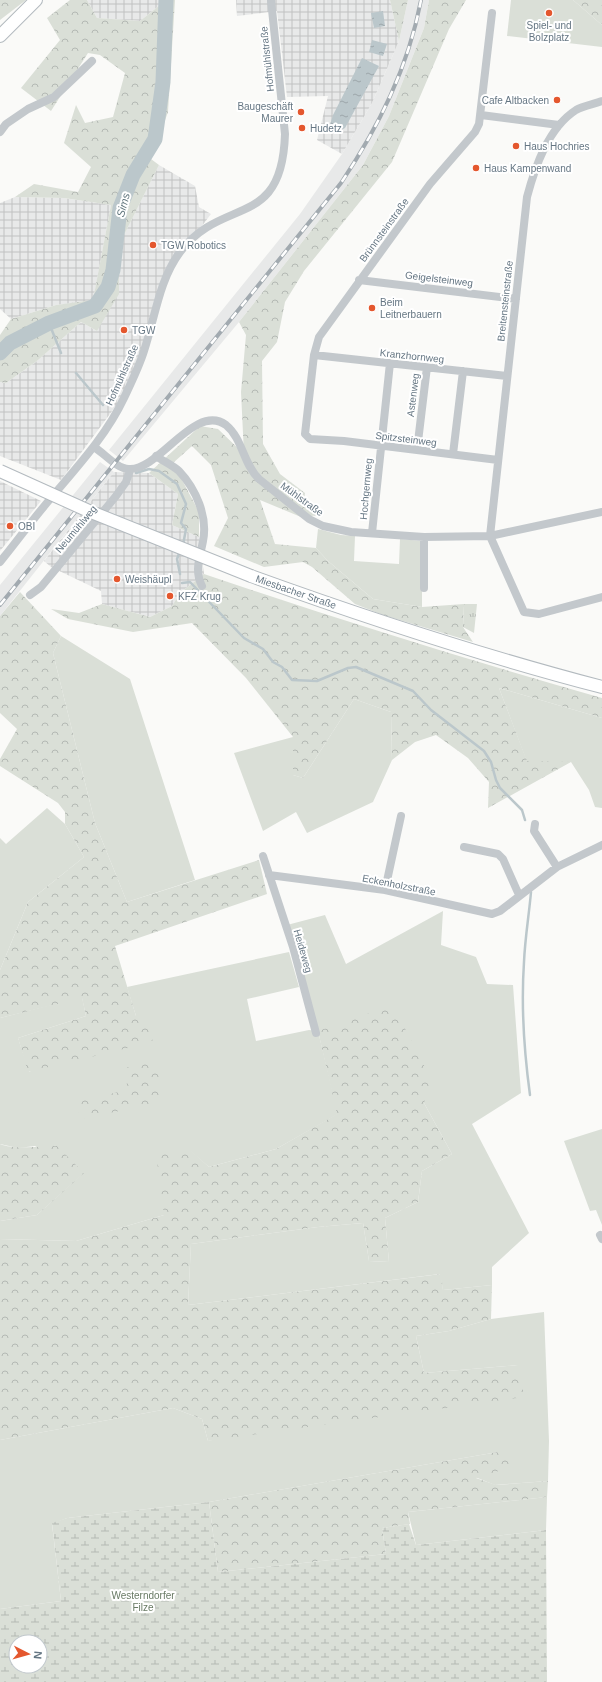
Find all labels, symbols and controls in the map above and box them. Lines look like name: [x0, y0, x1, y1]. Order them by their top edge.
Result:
marker: Spiel- und Bolzplatz: [544, 8, 554, 18]
place label: Spiel- und Bolzplatz: [526, 20, 572, 43]
street label: Hofmühlstraße: [258, 25, 276, 92]
place label: Cafe Altbacken: [482, 95, 549, 106]
marker: Cafe Altbacken: [552, 95, 562, 105]
place label: Baugeschäft Maurer: [237, 101, 294, 124]
marker: Baugeschäft Maurer: [296, 107, 306, 117]
marker: Hudetz: [297, 123, 307, 133]
place label: Hudetz: [310, 123, 342, 134]
marker: Haus Hochries: [511, 141, 521, 151]
place label: Haus Hochries: [524, 141, 590, 152]
marker: Haus Kampenwand: [471, 163, 481, 173]
place label: Haus Kampenwand: [484, 163, 571, 174]
water label: Sims: [114, 191, 132, 218]
street label: Brünnsteinstraße: [357, 196, 411, 264]
marker: TGW Robotics: [148, 240, 158, 250]
place label: TGW Robotics: [161, 240, 226, 251]
street label: Breitensteinstraße: [495, 260, 515, 342]
street label: Geigelsteinweg: [404, 269, 474, 289]
place label: Beim Leitnerbauern: [380, 297, 442, 320]
marker: Beim Leitnerbauern: [367, 303, 377, 313]
marker: TGW: [119, 325, 129, 335]
place label: TGW: [132, 325, 156, 336]
street label: Hofmühlstraße: [104, 342, 141, 407]
street label: Kranzhornweg: [379, 347, 445, 365]
street label: Astenweg: [405, 373, 421, 417]
street label: Spitzsteinweg: [375, 430, 437, 448]
street label: Hochgernweg: [358, 458, 374, 520]
street label: Mühlstraße: [279, 480, 326, 518]
street label: Neumühlweg: [53, 503, 99, 555]
marker: OBI: [5, 521, 15, 531]
place label: OBI: [18, 521, 35, 532]
street label: Miesbacher Straße: [254, 573, 338, 611]
marker: Weishäupl: [112, 574, 122, 584]
place label: Weishäupl: [125, 574, 172, 585]
marker: KFZ Krug: [165, 591, 175, 601]
place label: KFZ Krug: [178, 591, 221, 602]
street label: Eckenholzstraße: [361, 872, 437, 898]
street label: Heideweg: [292, 928, 314, 974]
park label: Westerndorfer Filze: [111, 1590, 175, 1613]
north arrow: [8, 1634, 48, 1674]
text: N: [32, 1650, 44, 1660]

